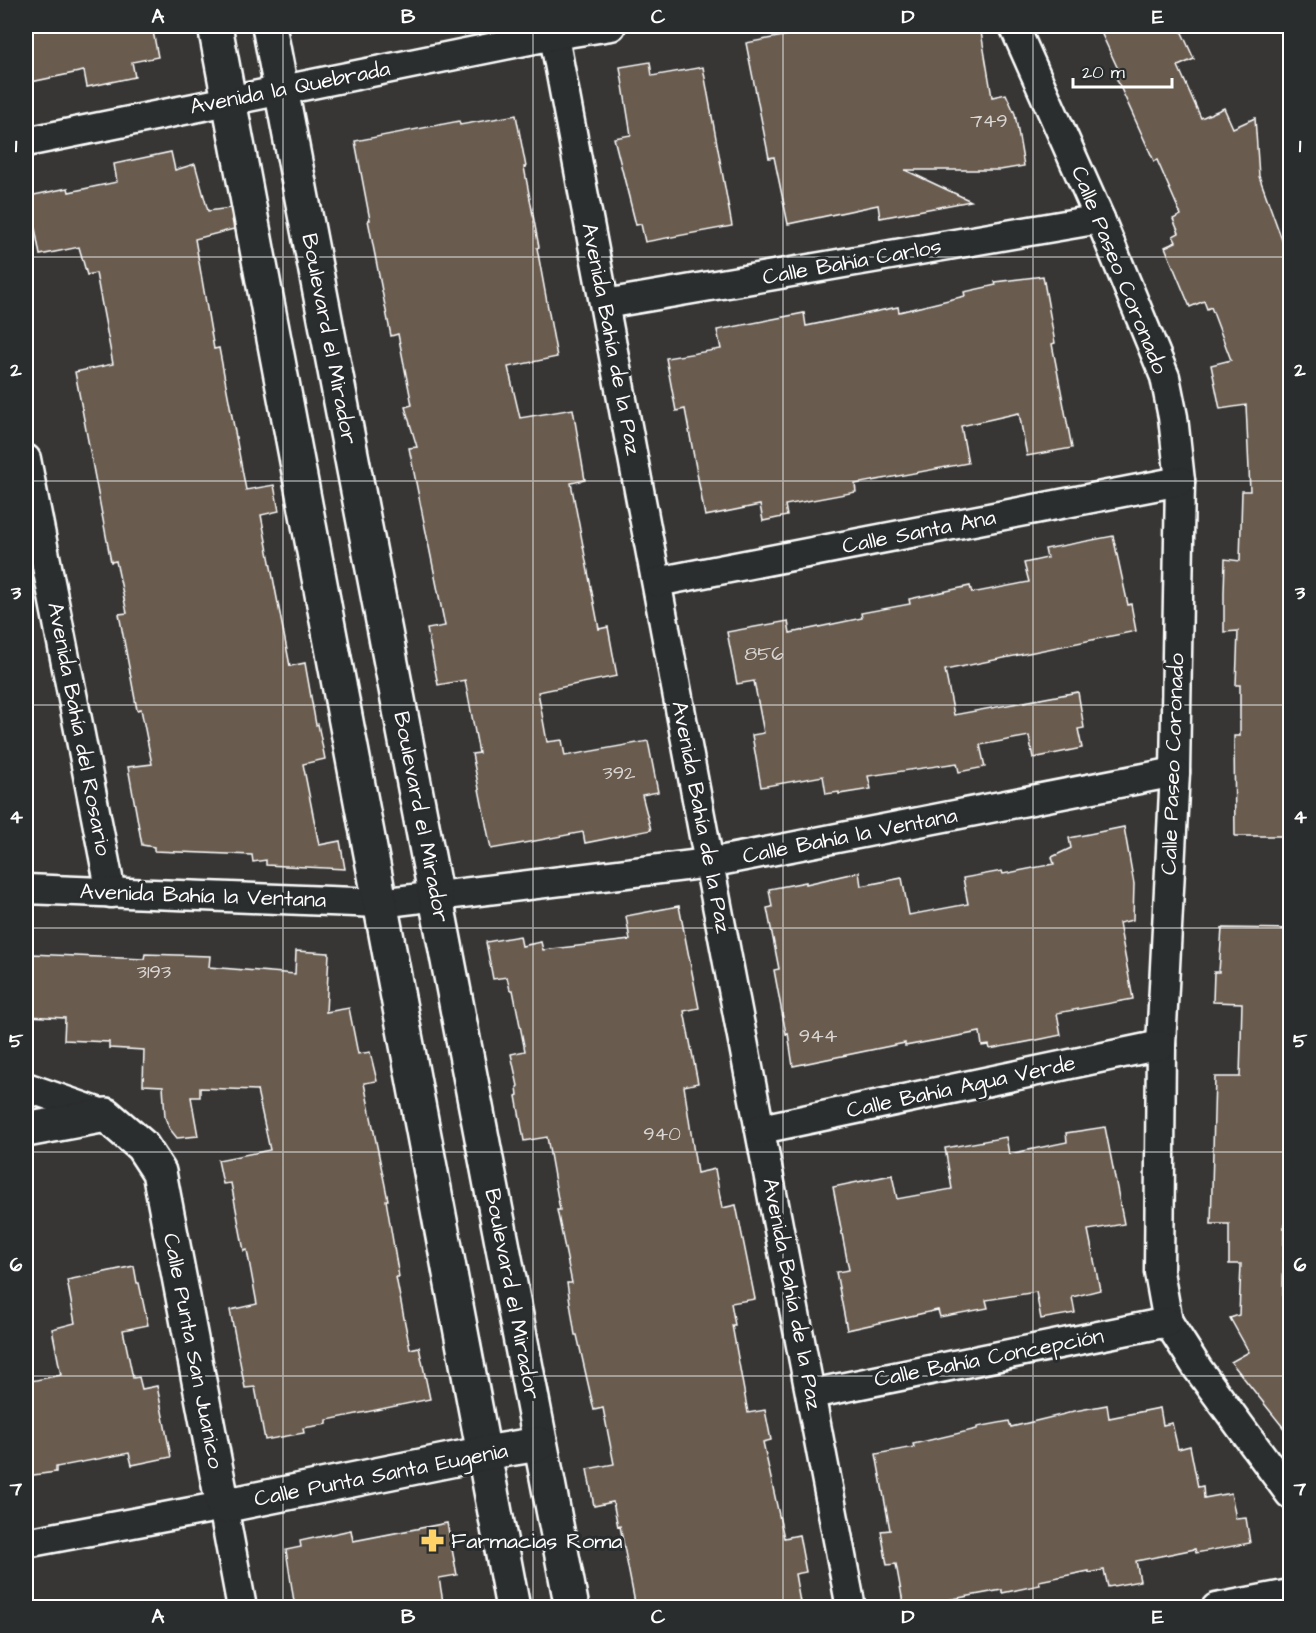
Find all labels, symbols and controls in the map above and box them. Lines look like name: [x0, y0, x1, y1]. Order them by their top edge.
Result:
text: A: [152, 3, 165, 31]
text: B: [401, 3, 416, 31]
text: C: [651, 3, 666, 31]
text: D: [902, 3, 915, 31]
text: E: [1152, 3, 1164, 31]
scale bar: [1073, 51, 1172, 89]
street label: Avenida la Quebrada: [187, 53, 393, 123]
text: 20 m: [1082, 60, 1125, 85]
house number: 749: [970, 107, 1008, 135]
text: 1: [15, 132, 18, 160]
text: 1: [1299, 132, 1302, 160]
street label: Calle Paseo Coronado: [1063, 161, 1175, 379]
street label: Avenida Bahía de la Paz: [573, 220, 649, 458]
street label: Boulevard el Mirador: [293, 231, 365, 447]
street label: Calle Bahía Carlos: [760, 231, 944, 293]
text: 2: [9, 356, 22, 384]
text: 2: [1293, 356, 1306, 384]
street label: Calle Santa Ana: [840, 502, 998, 562]
text: 3: [10, 579, 22, 607]
text: 3: [1294, 579, 1306, 607]
street label: Avenida Bahía del Rosario: [39, 600, 119, 859]
house number: 856: [744, 640, 784, 668]
street label: Calle Paseo Coronado: [1154, 652, 1192, 876]
street label: Avenida Bahía de la Paz: [663, 698, 739, 936]
street label: Boulevard el Mirador: [385, 709, 457, 925]
house number: 392: [602, 759, 636, 787]
street label: Calle Bahía la Ventana: [740, 800, 960, 872]
text: 4: [9, 803, 23, 831]
text: 4: [1293, 803, 1307, 831]
street label: Avenida Bahía la Ventana: [79, 876, 327, 916]
house number: 3193: [137, 958, 171, 986]
house number: 944: [799, 1022, 838, 1050]
text: 5: [9, 1027, 24, 1055]
text: 5: [1293, 1027, 1308, 1055]
street label: Calle Bahía Agua Verde: [844, 1048, 1079, 1127]
house number: 940: [643, 1120, 681, 1148]
street label: Avenida Bahía de la Paz: [754, 1175, 830, 1413]
street label: Boulevard el Mirador: [476, 1186, 548, 1402]
street label: Calle Punta San Juanico: [155, 1231, 231, 1472]
text: 6: [10, 1251, 23, 1279]
text: 6: [1294, 1251, 1307, 1279]
street label: Calle Bahía Concepción: [872, 1321, 1106, 1395]
street label: Calle Punta Santa Eugenia: [252, 1435, 511, 1516]
text: 7: [9, 1475, 23, 1503]
text: 7: [1293, 1475, 1307, 1503]
place label: Farmacias Roma: [451, 1526, 623, 1557]
pharmacy icon: Farmacias Roma: [420, 1528, 446, 1554]
text: A: [152, 1603, 165, 1631]
text: B: [401, 1603, 416, 1631]
text: C: [651, 1603, 666, 1631]
text: D: [902, 1603, 915, 1631]
text: E: [1152, 1603, 1164, 1631]

